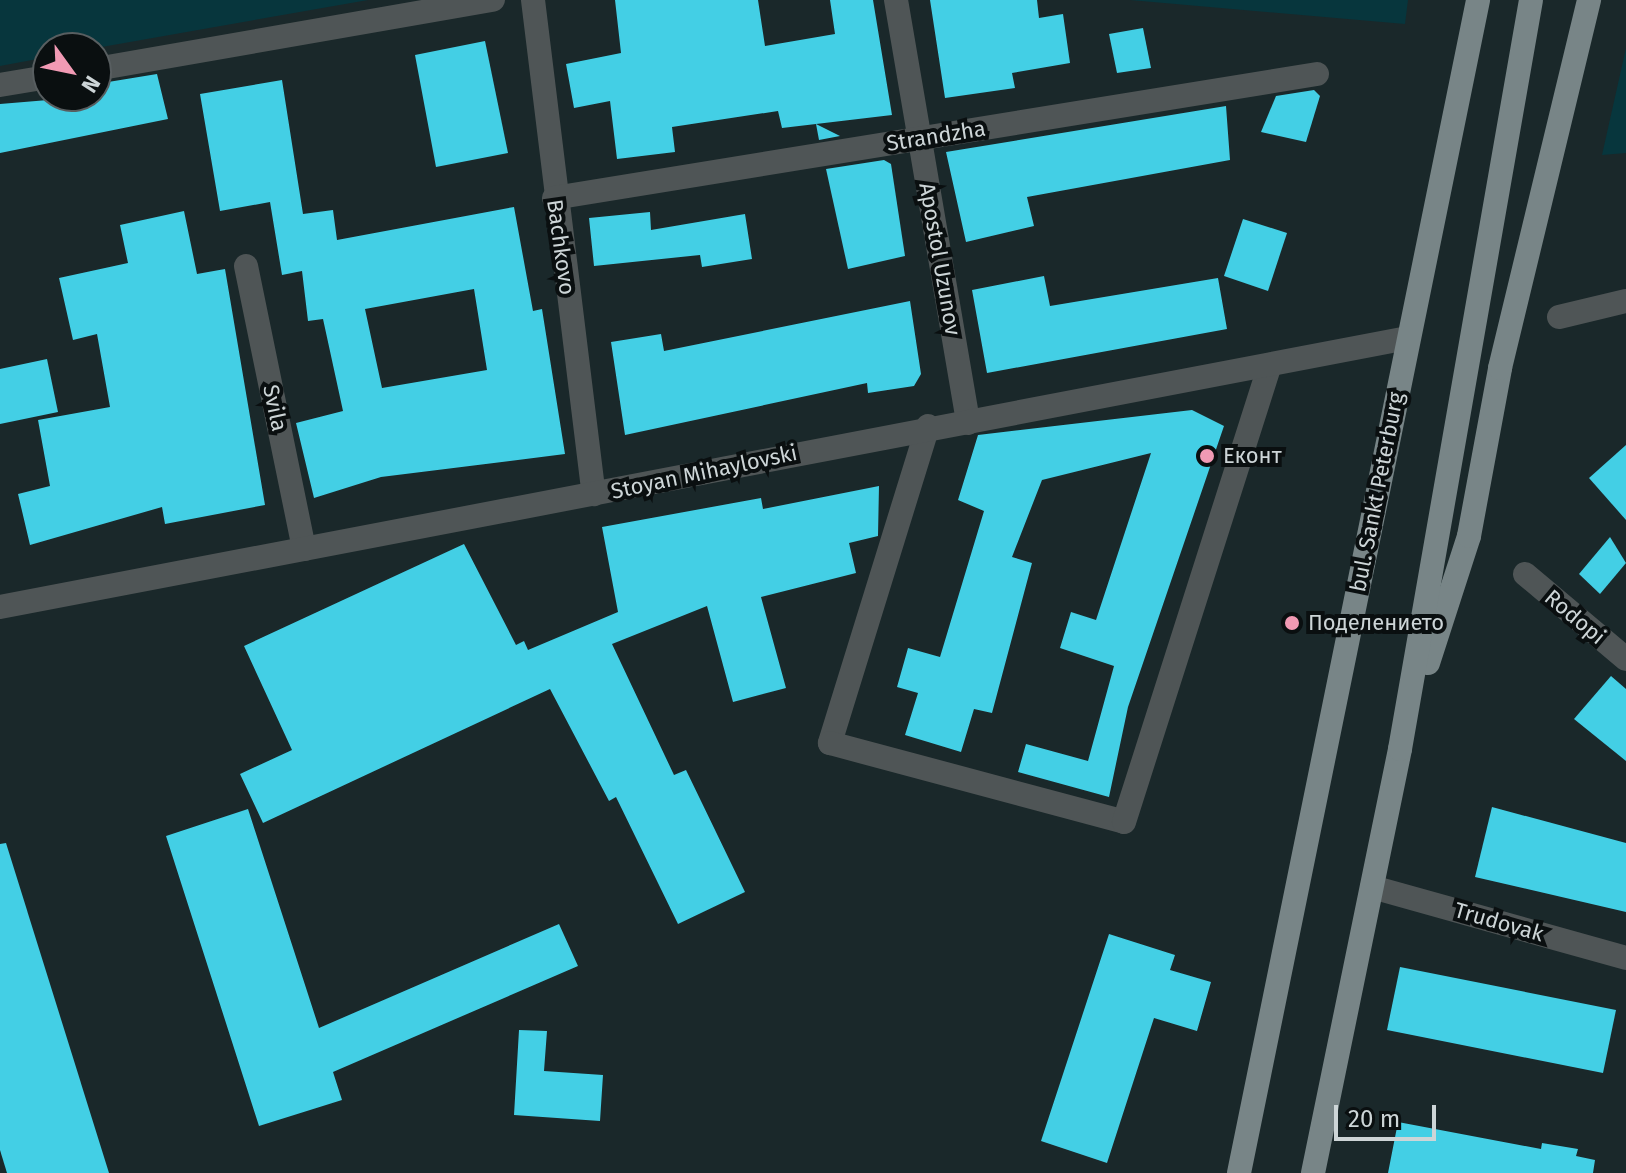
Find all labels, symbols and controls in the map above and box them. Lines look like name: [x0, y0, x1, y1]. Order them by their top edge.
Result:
north arrow: [32, 32, 112, 112]
text: N: [76, 71, 106, 98]
street label: Strandzha: [884, 115, 988, 157]
street label: Apostol Uzunov: [914, 181, 966, 337]
street label: Bachkovo: [541, 198, 581, 296]
street label: Svila: [257, 382, 293, 434]
street label: bul. Sankt Peterburg: [1345, 390, 1409, 594]
street label: Stoyan Mihaylovski: [608, 439, 800, 505]
place label: Еконт: [1223, 443, 1282, 469]
marker: Еконт: [1198, 447, 1216, 465]
street label: Rodopi: [1539, 584, 1611, 650]
place label: Поделението: [1308, 610, 1444, 636]
marker: Поделението: [1283, 614, 1301, 632]
street label: Trudovak: [1451, 897, 1547, 947]
scale bar: [1338, 1089, 1440, 1139]
text: 20 m: [1348, 1105, 1400, 1133]

